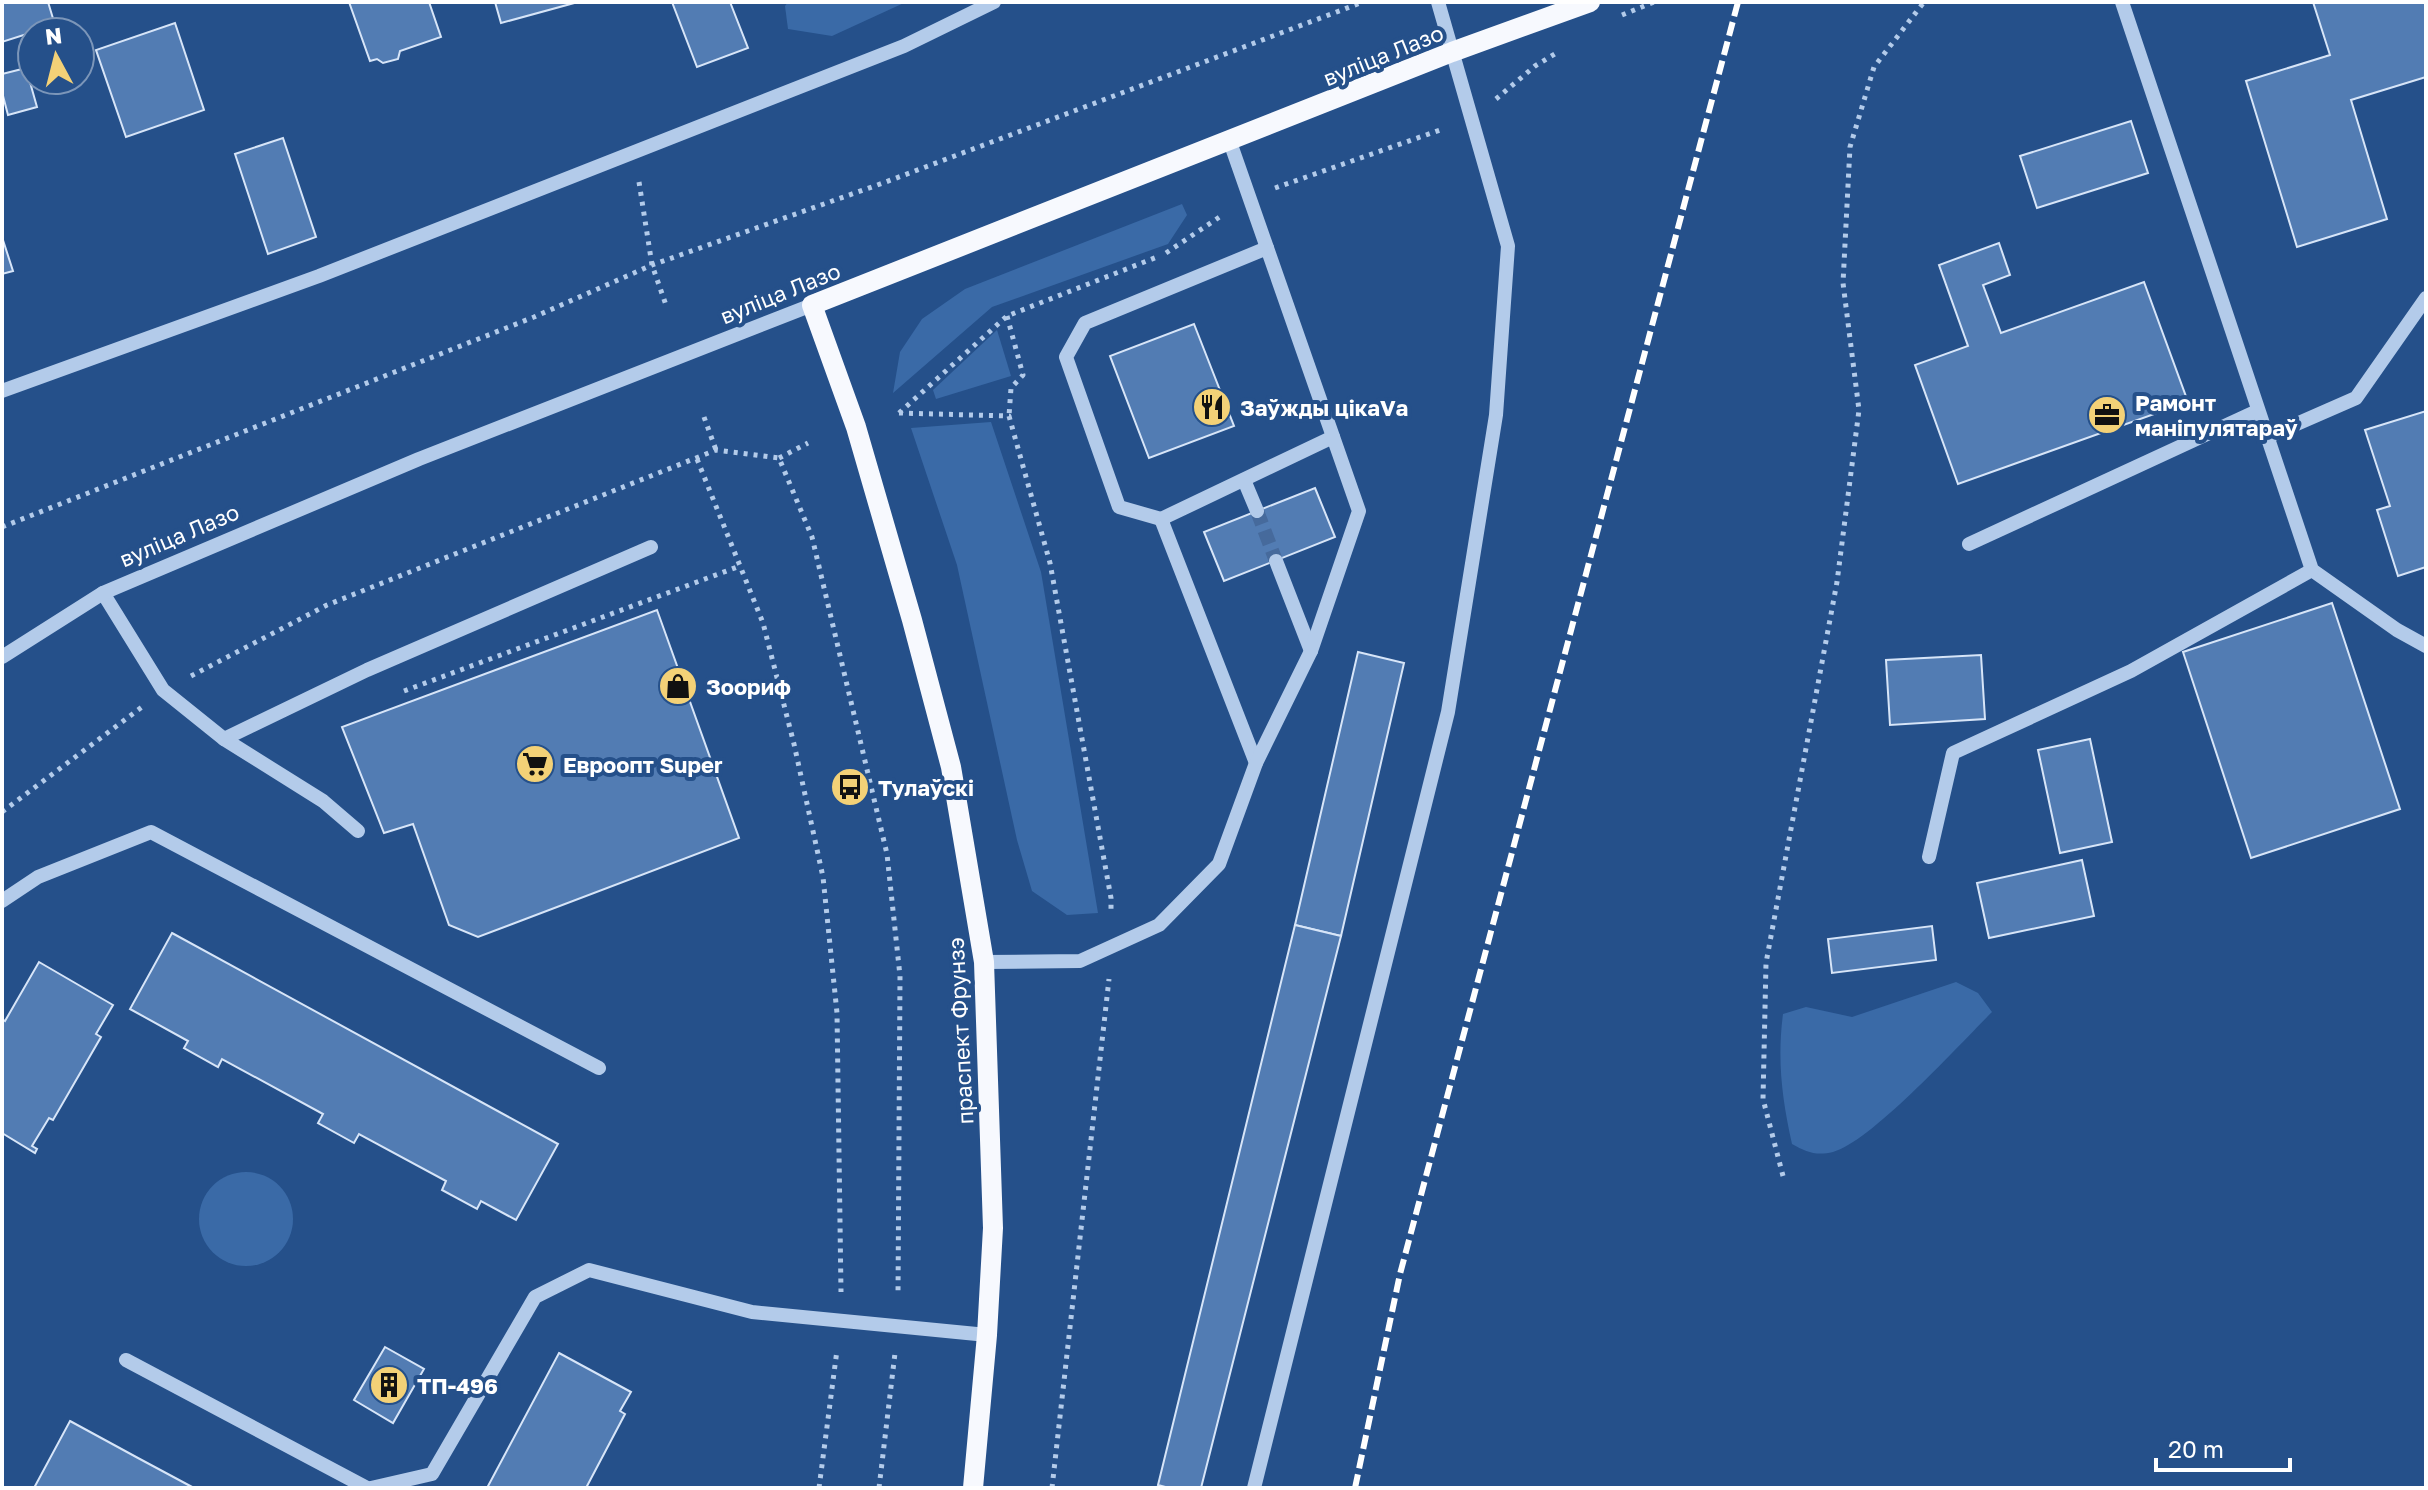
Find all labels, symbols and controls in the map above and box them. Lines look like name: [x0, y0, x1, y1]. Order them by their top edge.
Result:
north arrow: [16, 16, 96, 96]
street label: вуліца Лазо: [1319, 19, 1447, 91]
text: N: [44, 21, 63, 50]
street label: вуліца Лазо: [716, 257, 844, 329]
restaurant icon: Заўжды цікаVа: [1191, 386, 1233, 428]
place label: Рамонт маніпулятараў: [2135, 389, 2298, 441]
place label: Заўжды цікаVа: [1240, 394, 1408, 421]
office icon: Рамонт маніпулятараў: [2086, 394, 2128, 436]
street label: вуліца Лазо: [115, 498, 243, 572]
shop icon: Зоориф: [657, 665, 699, 707]
place label: Зоориф: [706, 673, 791, 700]
supermarket icon: Евроопт Super: [514, 743, 556, 785]
place label: Евроопт Super: [563, 751, 723, 778]
bus stop icon: Тулаўскі: [829, 766, 871, 808]
place label: Тулаўскі: [878, 774, 974, 801]
street label: праспект Фрунзэ: [942, 937, 978, 1125]
building icon: ТП-496: [368, 1364, 410, 1406]
place label: ТП-496: [417, 1372, 498, 1399]
scale bar: [2156, 1422, 2290, 1472]
text: 20 m: [2168, 1434, 2224, 1463]

